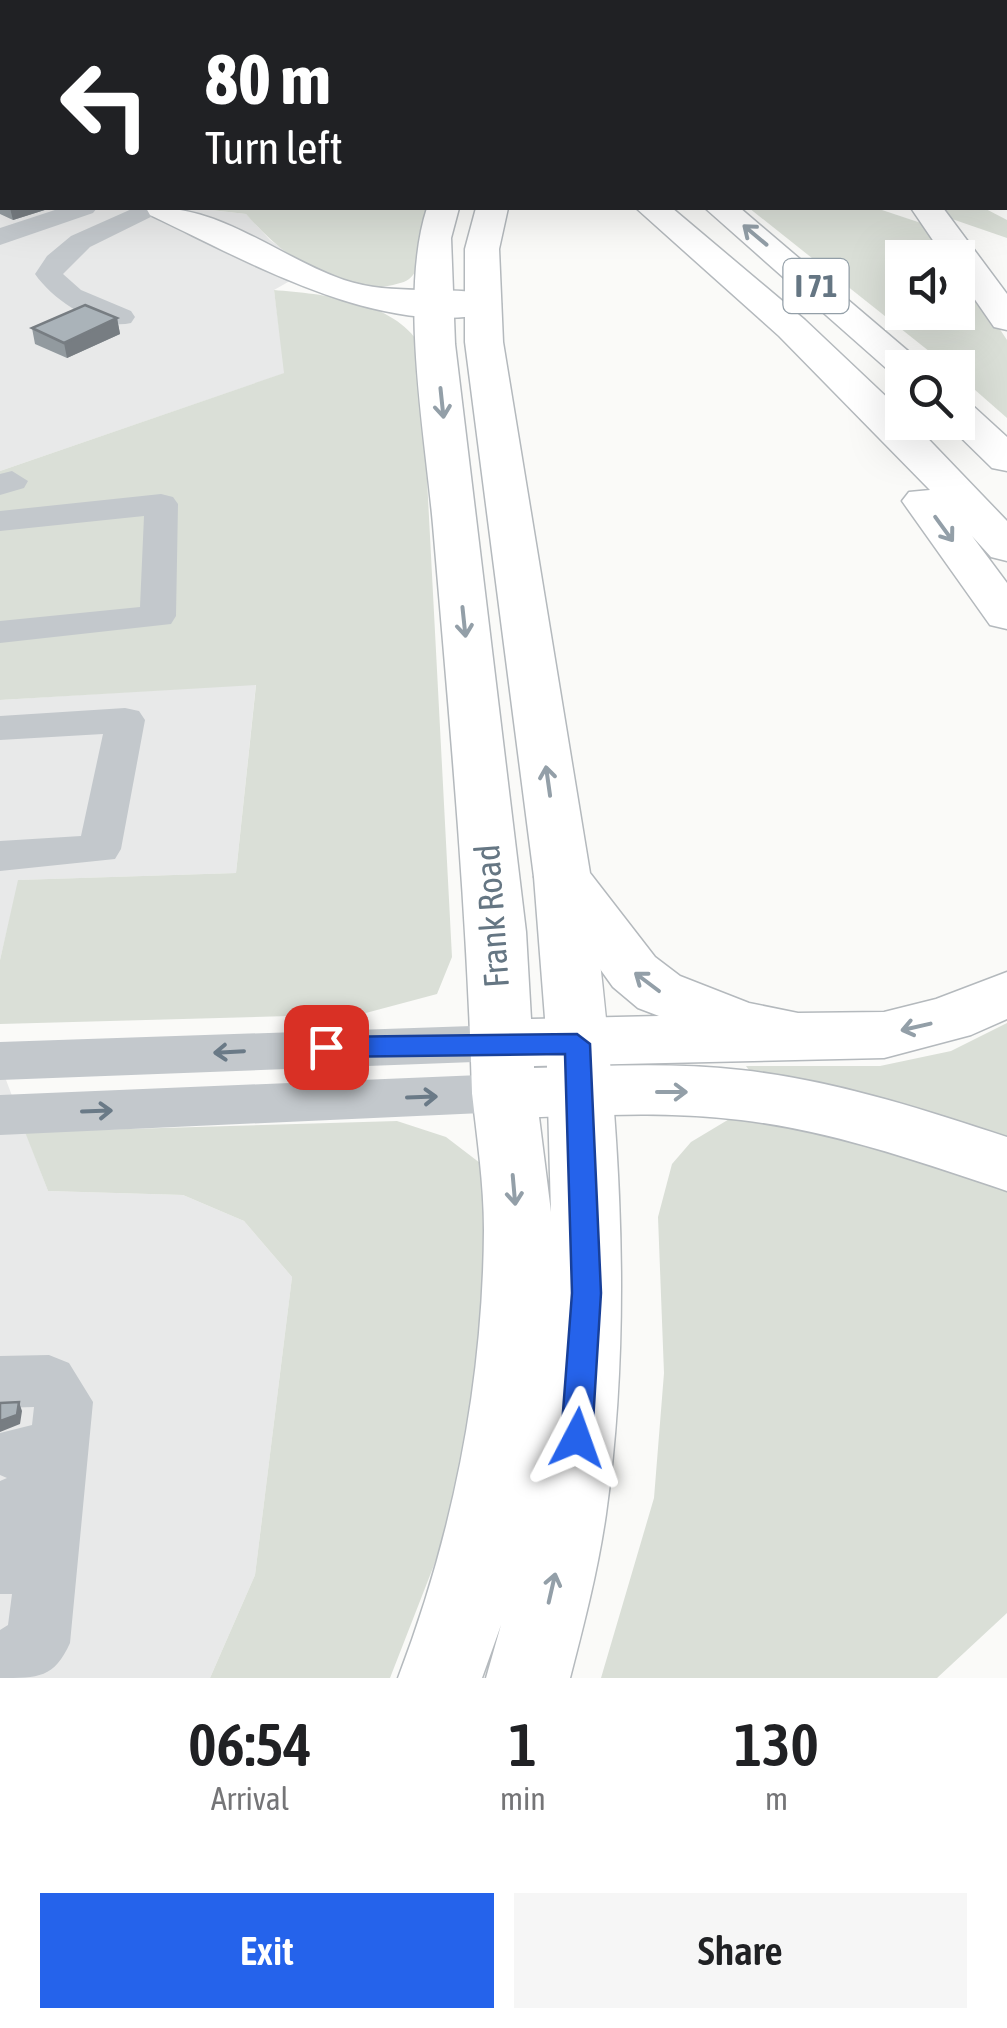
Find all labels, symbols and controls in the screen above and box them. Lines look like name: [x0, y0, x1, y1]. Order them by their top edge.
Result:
text: 80 m: [205, 39, 331, 119]
icon: left: [40, 40, 170, 170]
text: Turn left: [205, 122, 343, 174]
one-way arrow: [743, 225, 769, 247]
map controls: [885, 240, 975, 440]
button: sound: [885, 240, 975, 330]
road number: I 71: [784, 259, 848, 313]
button: search: [885, 350, 975, 440]
one-way arrow: [433, 387, 452, 419]
one-way arrow: [933, 515, 954, 542]
one-way arrow: [455, 606, 474, 638]
one-way arrow: [539, 765, 557, 797]
street label: Frank Road: [466, 843, 516, 989]
one-way arrow: [634, 971, 661, 992]
pin: [284, 1005, 369, 1090]
one-way arrow: [901, 1019, 933, 1037]
icon: arrive: [299, 1020, 354, 1075]
one-way arrow: [213, 1043, 245, 1062]
one-way arrow: [654, 1082, 687, 1102]
one-way arrow: [406, 1087, 438, 1106]
one-way arrow: [81, 1101, 113, 1120]
one-way arrow: [505, 1174, 524, 1206]
position arrow: [525, 1386, 629, 1490]
one-way arrow: [544, 1573, 562, 1605]
text: 06:54: [188, 1710, 312, 1779]
text: 1: [509, 1710, 537, 1779]
text: 130: [734, 1710, 819, 1779]
text: Arrival: [211, 1780, 289, 1817]
text: min: [500, 1780, 546, 1817]
text: m: [765, 1780, 788, 1817]
button: Exit: [40, 1893, 494, 2008]
button: Share: [514, 1893, 967, 2008]

